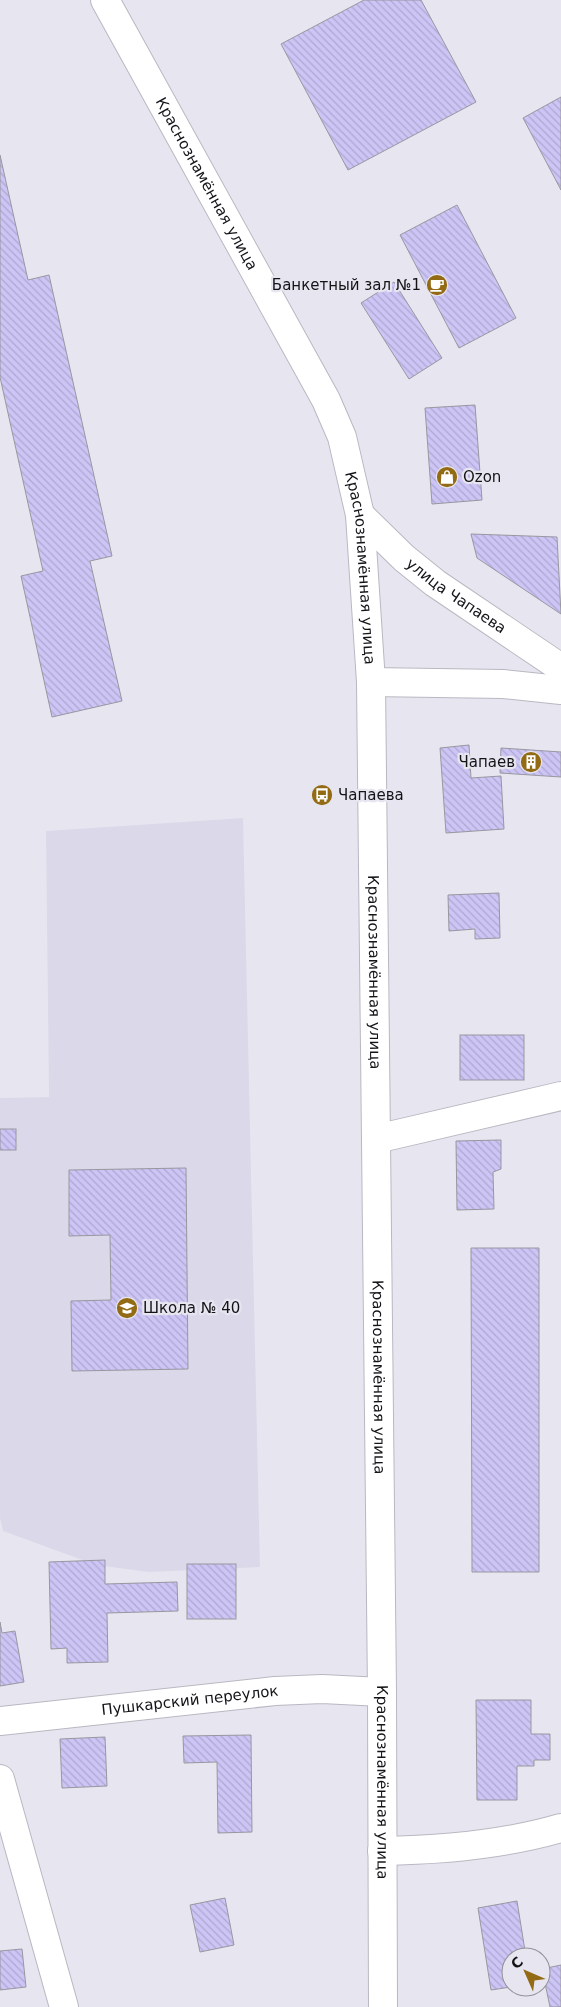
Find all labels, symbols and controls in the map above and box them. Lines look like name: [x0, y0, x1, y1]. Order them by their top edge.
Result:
street label: Краснознамённая улица: [152, 94, 261, 273]
cafe icon: Банкетный зал №1: [425, 273, 449, 297]
place label: Банкетный зал №1: [272, 276, 421, 294]
shop icon: Ozon: [435, 465, 459, 489]
place label: Ozon: [463, 468, 501, 486]
street label: Краснознамённая улица: [341, 470, 379, 665]
street label: улица Чапаева: [403, 554, 509, 637]
building icon: Чапаев: [519, 750, 543, 774]
place label: Чапаев: [458, 753, 515, 771]
bus stop icon: Чапаева: [310, 783, 334, 807]
place label: Чапаева: [338, 786, 404, 804]
street label: Краснознамённая улица: [364, 875, 384, 1070]
street label: Краснознамённая улица: [369, 1280, 389, 1475]
school or university icon: Школа № 40: [115, 1296, 139, 1320]
place label: Школа № 40: [143, 1299, 240, 1317]
street label: Пушкарский переулок: [101, 1682, 279, 1719]
street label: Краснознамённая улица: [373, 1685, 392, 1880]
north arrow: [501, 1947, 551, 1997]
text: С: [508, 1954, 526, 1972]

